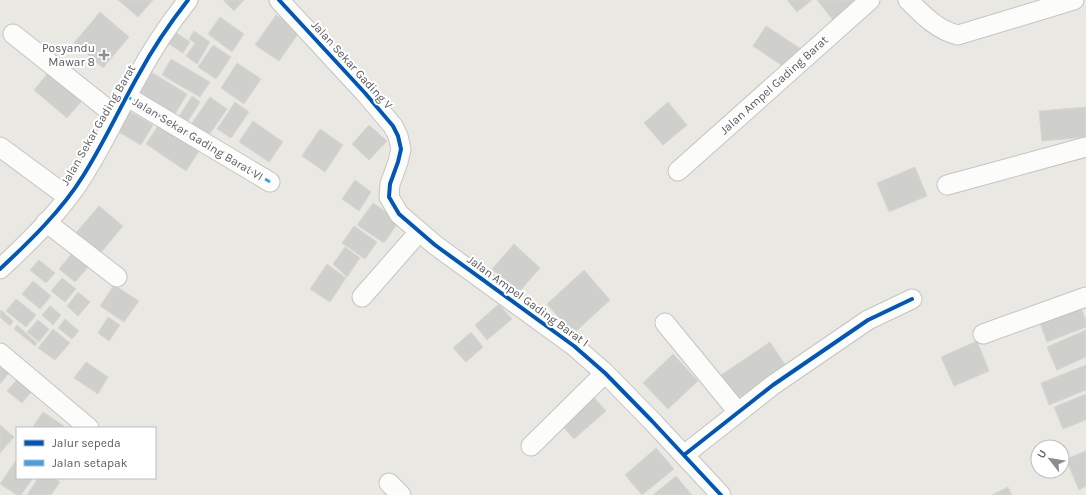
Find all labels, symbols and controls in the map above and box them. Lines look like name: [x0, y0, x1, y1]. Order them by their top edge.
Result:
street label: Jalan Sekar Gading V: [309, 18, 396, 112]
street label: Jalan Ampel Gading Barat: [717, 32, 831, 137]
place label: Posyandu Mawar 8: [42, 41, 95, 69]
marker: Posyandu Mawar 8: [98, 49, 110, 61]
street label: Jalan Sekar Gading Barat: [58, 62, 139, 188]
street label: Jalan Sekar Gading Barat VI: [130, 94, 266, 184]
street label: Jalan Ampel Gading Barat I: [465, 252, 591, 350]
legend: [16, 427, 156, 479]
text: Jalur sepeda: [52, 436, 121, 450]
north arrow: [1030, 439, 1070, 479]
text: U: [1034, 448, 1049, 461]
text: Jalan setapak: [52, 456, 128, 470]

